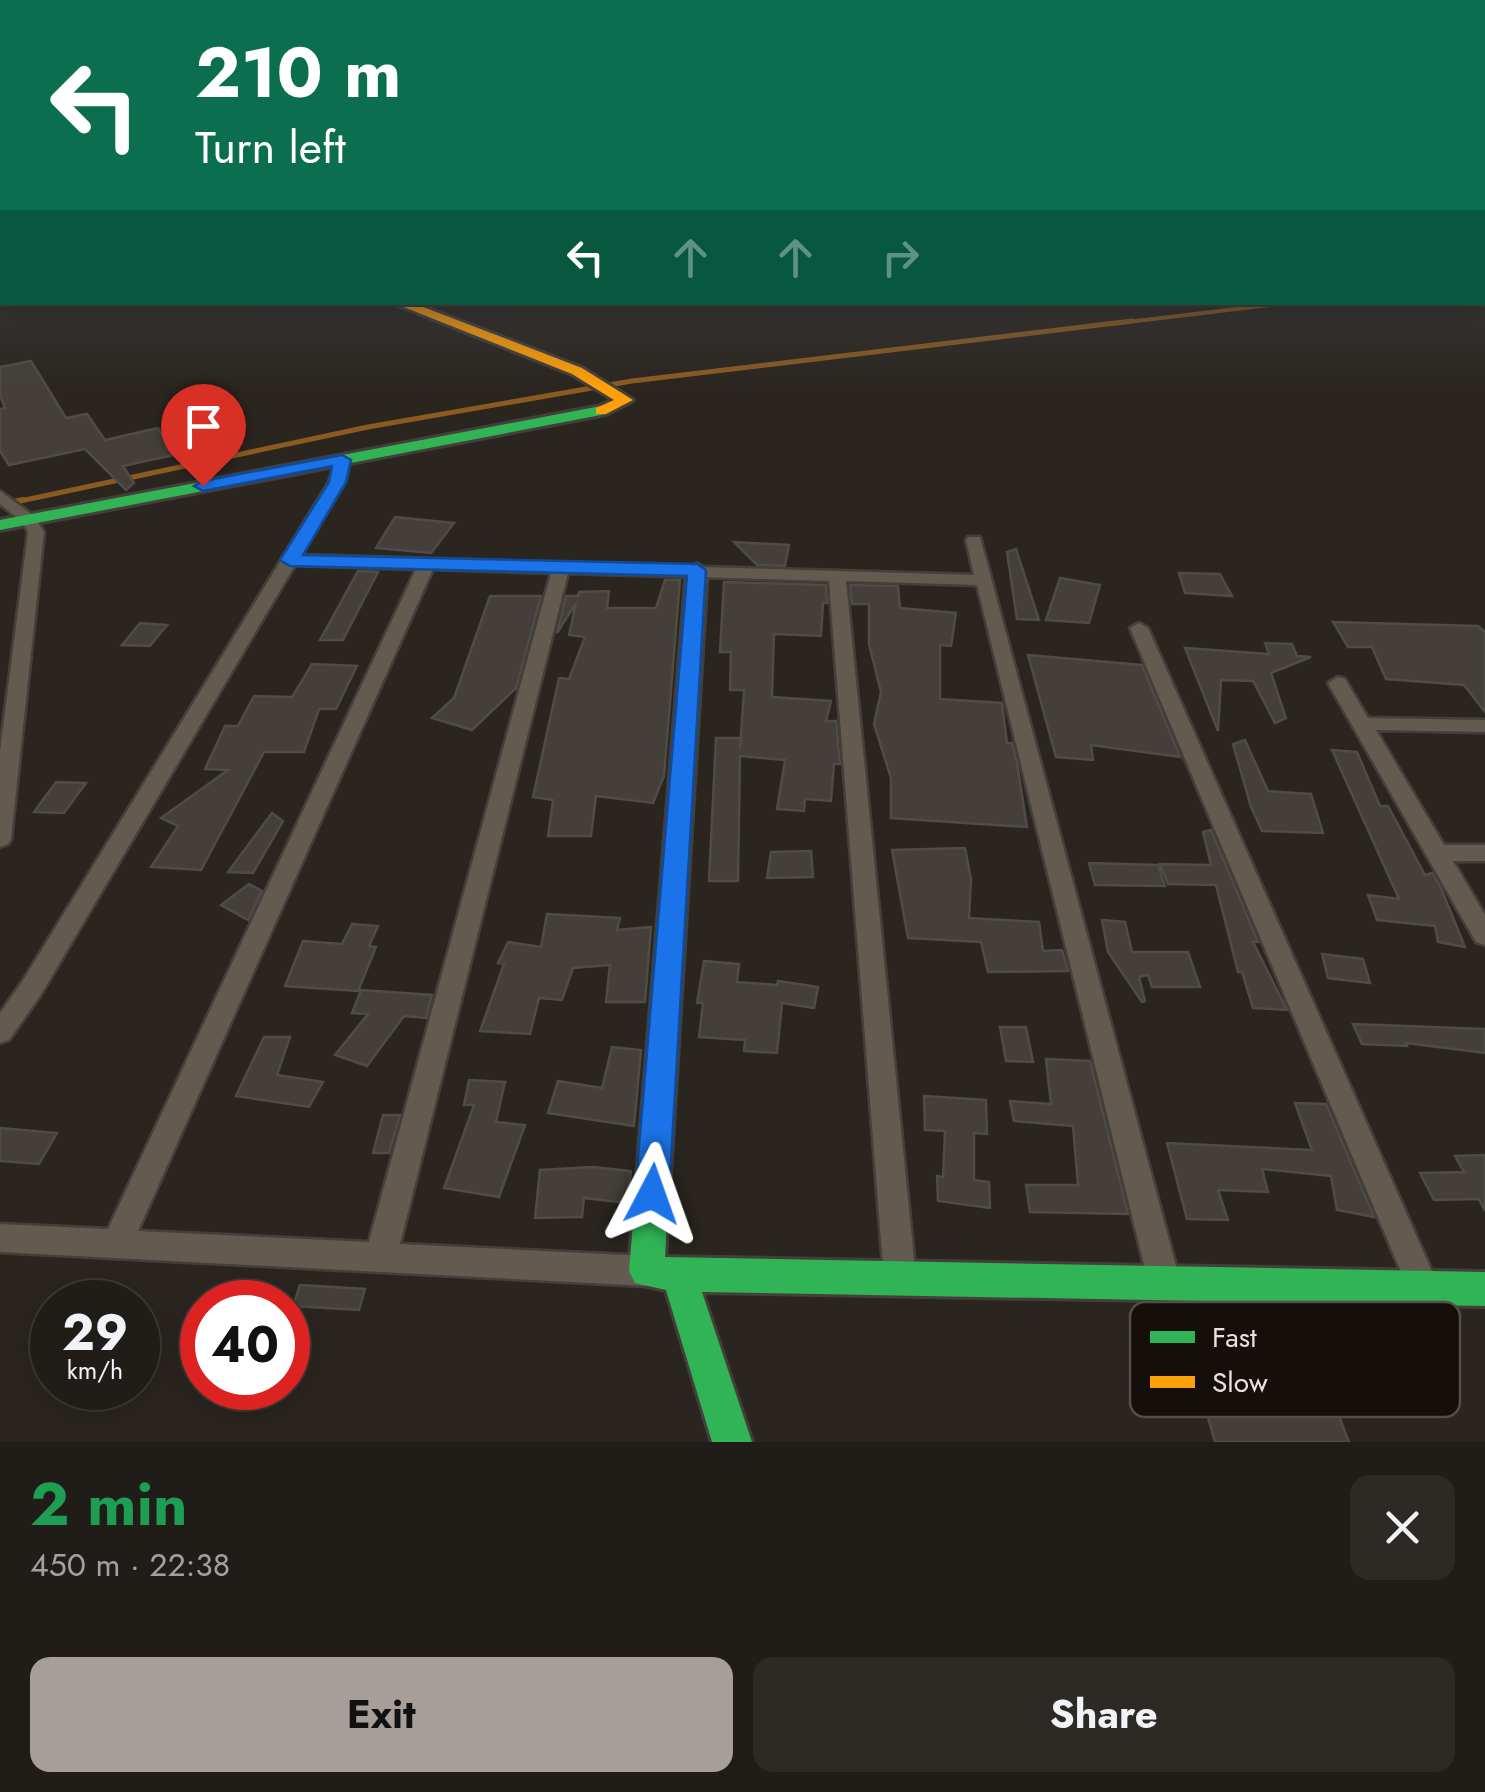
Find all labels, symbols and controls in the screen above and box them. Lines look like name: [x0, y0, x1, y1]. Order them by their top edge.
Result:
text: 210 m: [195, 22, 401, 123]
icon: left: [30, 40, 160, 170]
text: Turn left: [195, 115, 346, 180]
icon: left: [558, 230, 613, 285]
icon: ahead: [663, 230, 718, 285]
icon: ahead: [768, 230, 823, 285]
icon: right: [873, 230, 928, 285]
pin: [161, 384, 246, 487]
icon: arrive: [176, 399, 231, 454]
position arrow: [600, 1142, 704, 1246]
speed limit sign: 40: [180, 1280, 310, 1410]
text: 29: [62, 1296, 128, 1369]
legend: [1130, 1302, 1460, 1417]
text: Fast: [1212, 1317, 1257, 1358]
text: km/h: [67, 1352, 123, 1388]
text: Slow: [1212, 1362, 1268, 1403]
text: 2 min: [30, 1461, 188, 1548]
button: close: [1350, 1475, 1455, 1580]
text: 450 m · 22:38: [30, 1542, 230, 1588]
button: Exit: [30, 1657, 733, 1772]
button: Share: [753, 1657, 1455, 1772]

